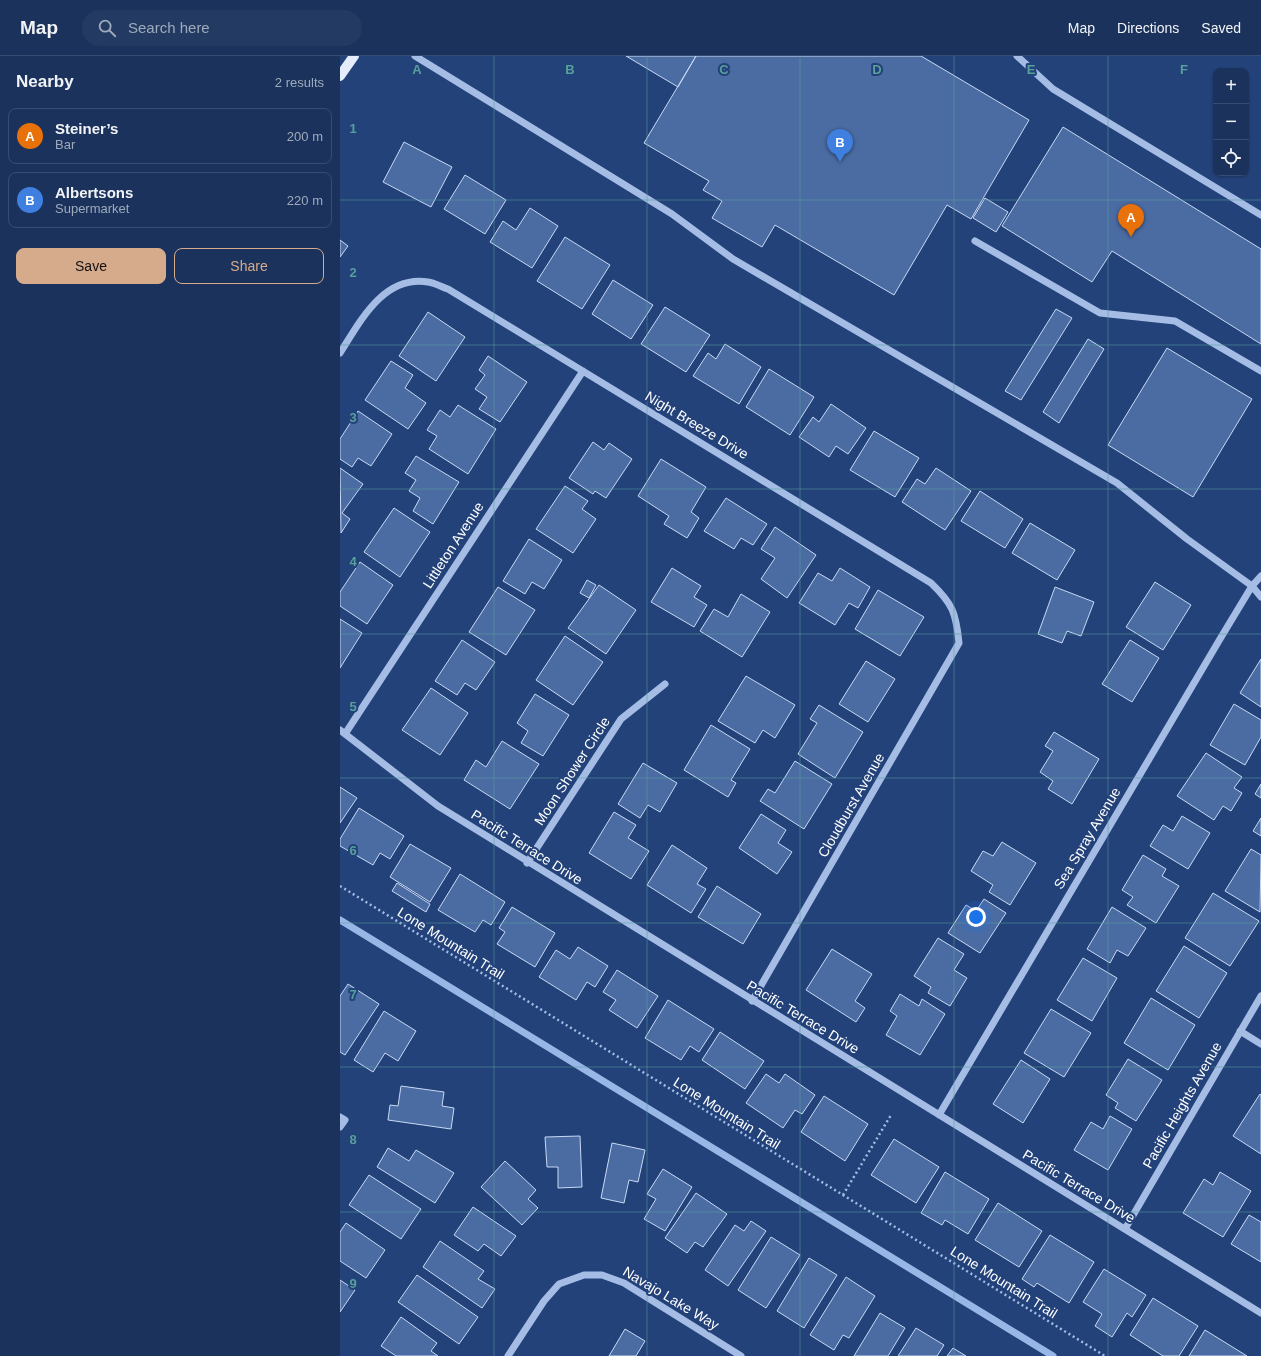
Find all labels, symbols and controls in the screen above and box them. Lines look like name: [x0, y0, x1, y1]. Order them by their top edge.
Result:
search box: [82, 10, 362, 46]
text: Map: [20, 17, 58, 38]
icon: search: [96, 17, 118, 39]
text: Search here: [128, 19, 210, 36]
text: Map: [1068, 20, 1095, 36]
text: Directions: [1117, 20, 1179, 36]
text: Saved: [1201, 20, 1241, 36]
text: A: [412, 62, 422, 77]
text: B: [565, 62, 575, 77]
text: C: [719, 62, 729, 77]
text: D: [872, 62, 882, 77]
text: E: [1027, 62, 1036, 77]
text: F: [1180, 62, 1188, 77]
map controls: [1213, 68, 1249, 176]
button: +: [1213, 68, 1249, 104]
text: Nearby: [16, 72, 74, 91]
text: 2 results: [275, 75, 324, 90]
button: −: [1213, 104, 1249, 140]
text: Steiner’s: [55, 120, 118, 137]
text: 1: [349, 121, 357, 136]
text: A: [25, 129, 35, 144]
text: 200 m: [287, 129, 323, 144]
pin: B: [827, 129, 853, 162]
text: Bar: [55, 137, 75, 152]
button: locate: [1213, 140, 1249, 176]
text: Albertsons: [55, 184, 133, 201]
text: B: [25, 193, 35, 208]
text: 220 m: [287, 193, 323, 208]
text: Supermarket: [55, 201, 129, 216]
pin: A: [1118, 204, 1144, 237]
button: Save: [16, 248, 166, 284]
button: Share: [174, 248, 324, 284]
text: 2: [349, 265, 357, 280]
street label: Night Breeze Drive: [643, 388, 752, 462]
text: 3: [349, 410, 357, 425]
street label: Littleton Avenue: [419, 499, 487, 591]
text: 4: [349, 554, 357, 569]
text: 5: [349, 699, 357, 714]
street label: Moon Shower Circle: [531, 714, 613, 828]
street label: Cloudburst Avenue: [815, 750, 888, 860]
street label: Sea Spray Avenue: [1050, 784, 1124, 892]
street label: Pacific Terrace Drive: [468, 806, 586, 888]
text: 6: [349, 843, 357, 858]
street label: Lone Mountain Trail: [395, 904, 507, 982]
your location: [966, 907, 986, 927]
street label: Pacific Terrace Drive: [744, 977, 862, 1057]
text: 7: [349, 987, 357, 1002]
street label: Pacific Heights Avenue: [1139, 1039, 1225, 1171]
street label: Lone Mountain Trail: [671, 1074, 783, 1152]
text: 8: [349, 1132, 357, 1147]
street label: Pacific Terrace Drive: [1020, 1146, 1138, 1226]
street label: Lone Mountain Trail: [948, 1243, 1060, 1321]
street label: Navajo Lake Way: [620, 1263, 722, 1333]
text: 9: [349, 1276, 357, 1291]

